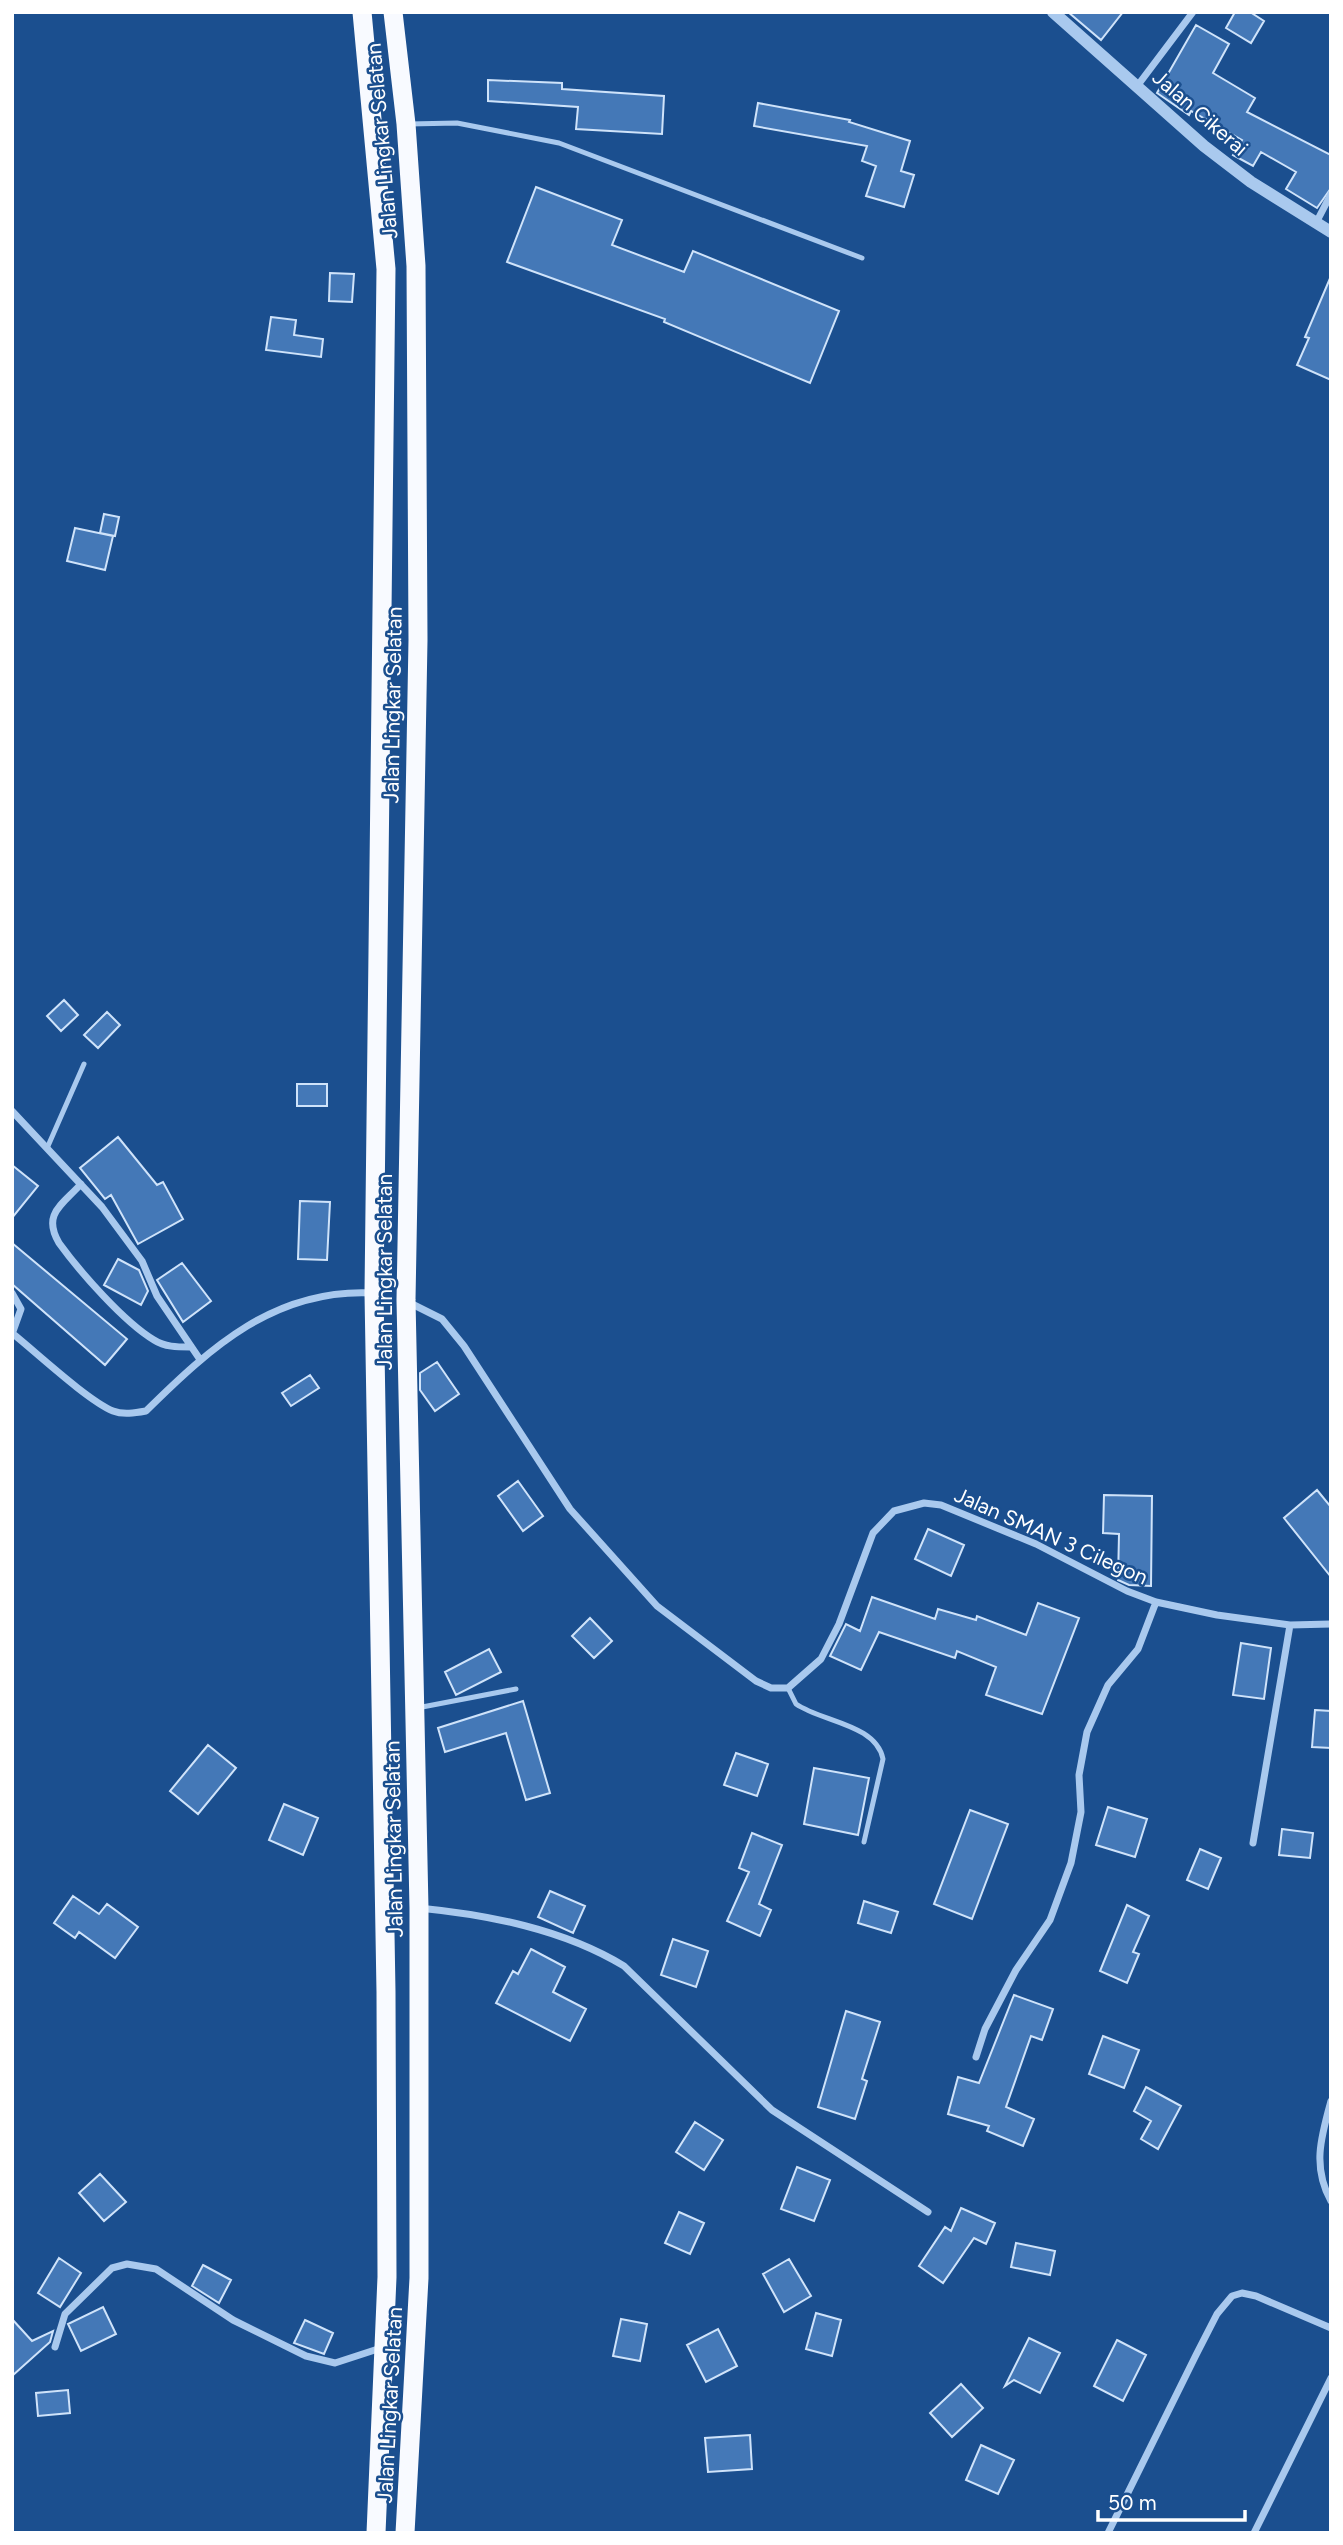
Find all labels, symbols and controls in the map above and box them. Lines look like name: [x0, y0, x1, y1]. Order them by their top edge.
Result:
street label: Jalan Lingkar Selatan: [360, 42, 403, 240]
street label: Jalan Cikerai: [1148, 65, 1253, 161]
street label: Jalan Lingkar Selatan: [378, 607, 407, 803]
street label: Jalan Lingkar Selatan: [372, 1174, 397, 1370]
street label: Jalan SMAN 3 Cilegon: [951, 1482, 1152, 1589]
street label: Jalan Lingkar Selatan: [379, 1741, 408, 1937]
street label: Jalan Lingkar Selatan: [372, 2306, 407, 2504]
scale bar: [1098, 2478, 1245, 2522]
text: 50 m: [1108, 2490, 1157, 2515]

